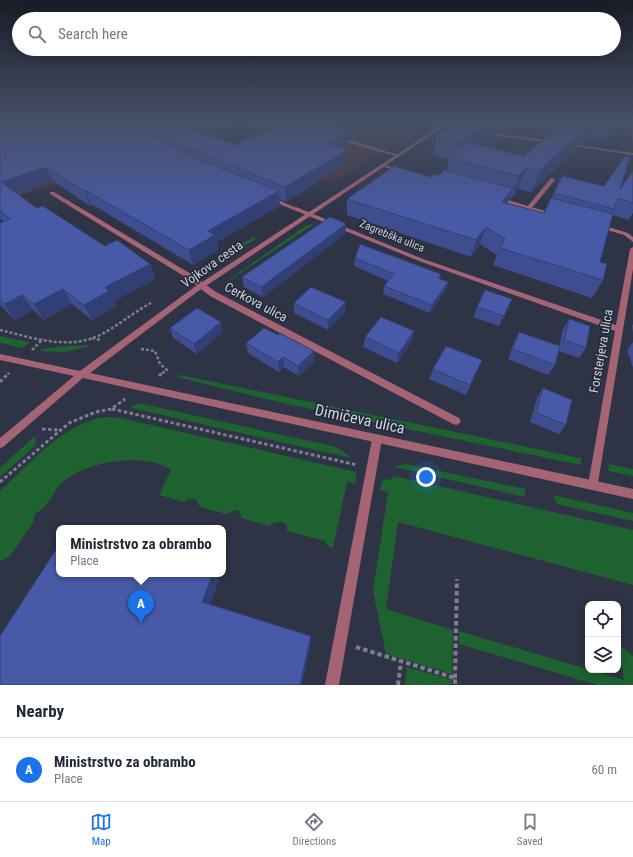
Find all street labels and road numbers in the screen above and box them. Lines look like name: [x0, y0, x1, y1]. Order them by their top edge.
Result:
street label: Zagrebška ulica: [358, 217, 426, 255]
street label: Vojkova cesta: [178, 237, 246, 291]
street label: Cerkova ulica: [222, 279, 290, 325]
street label: Forsterjeva ulica: [586, 308, 616, 394]
street label: Dimičeva ulica: [313, 400, 407, 438]

